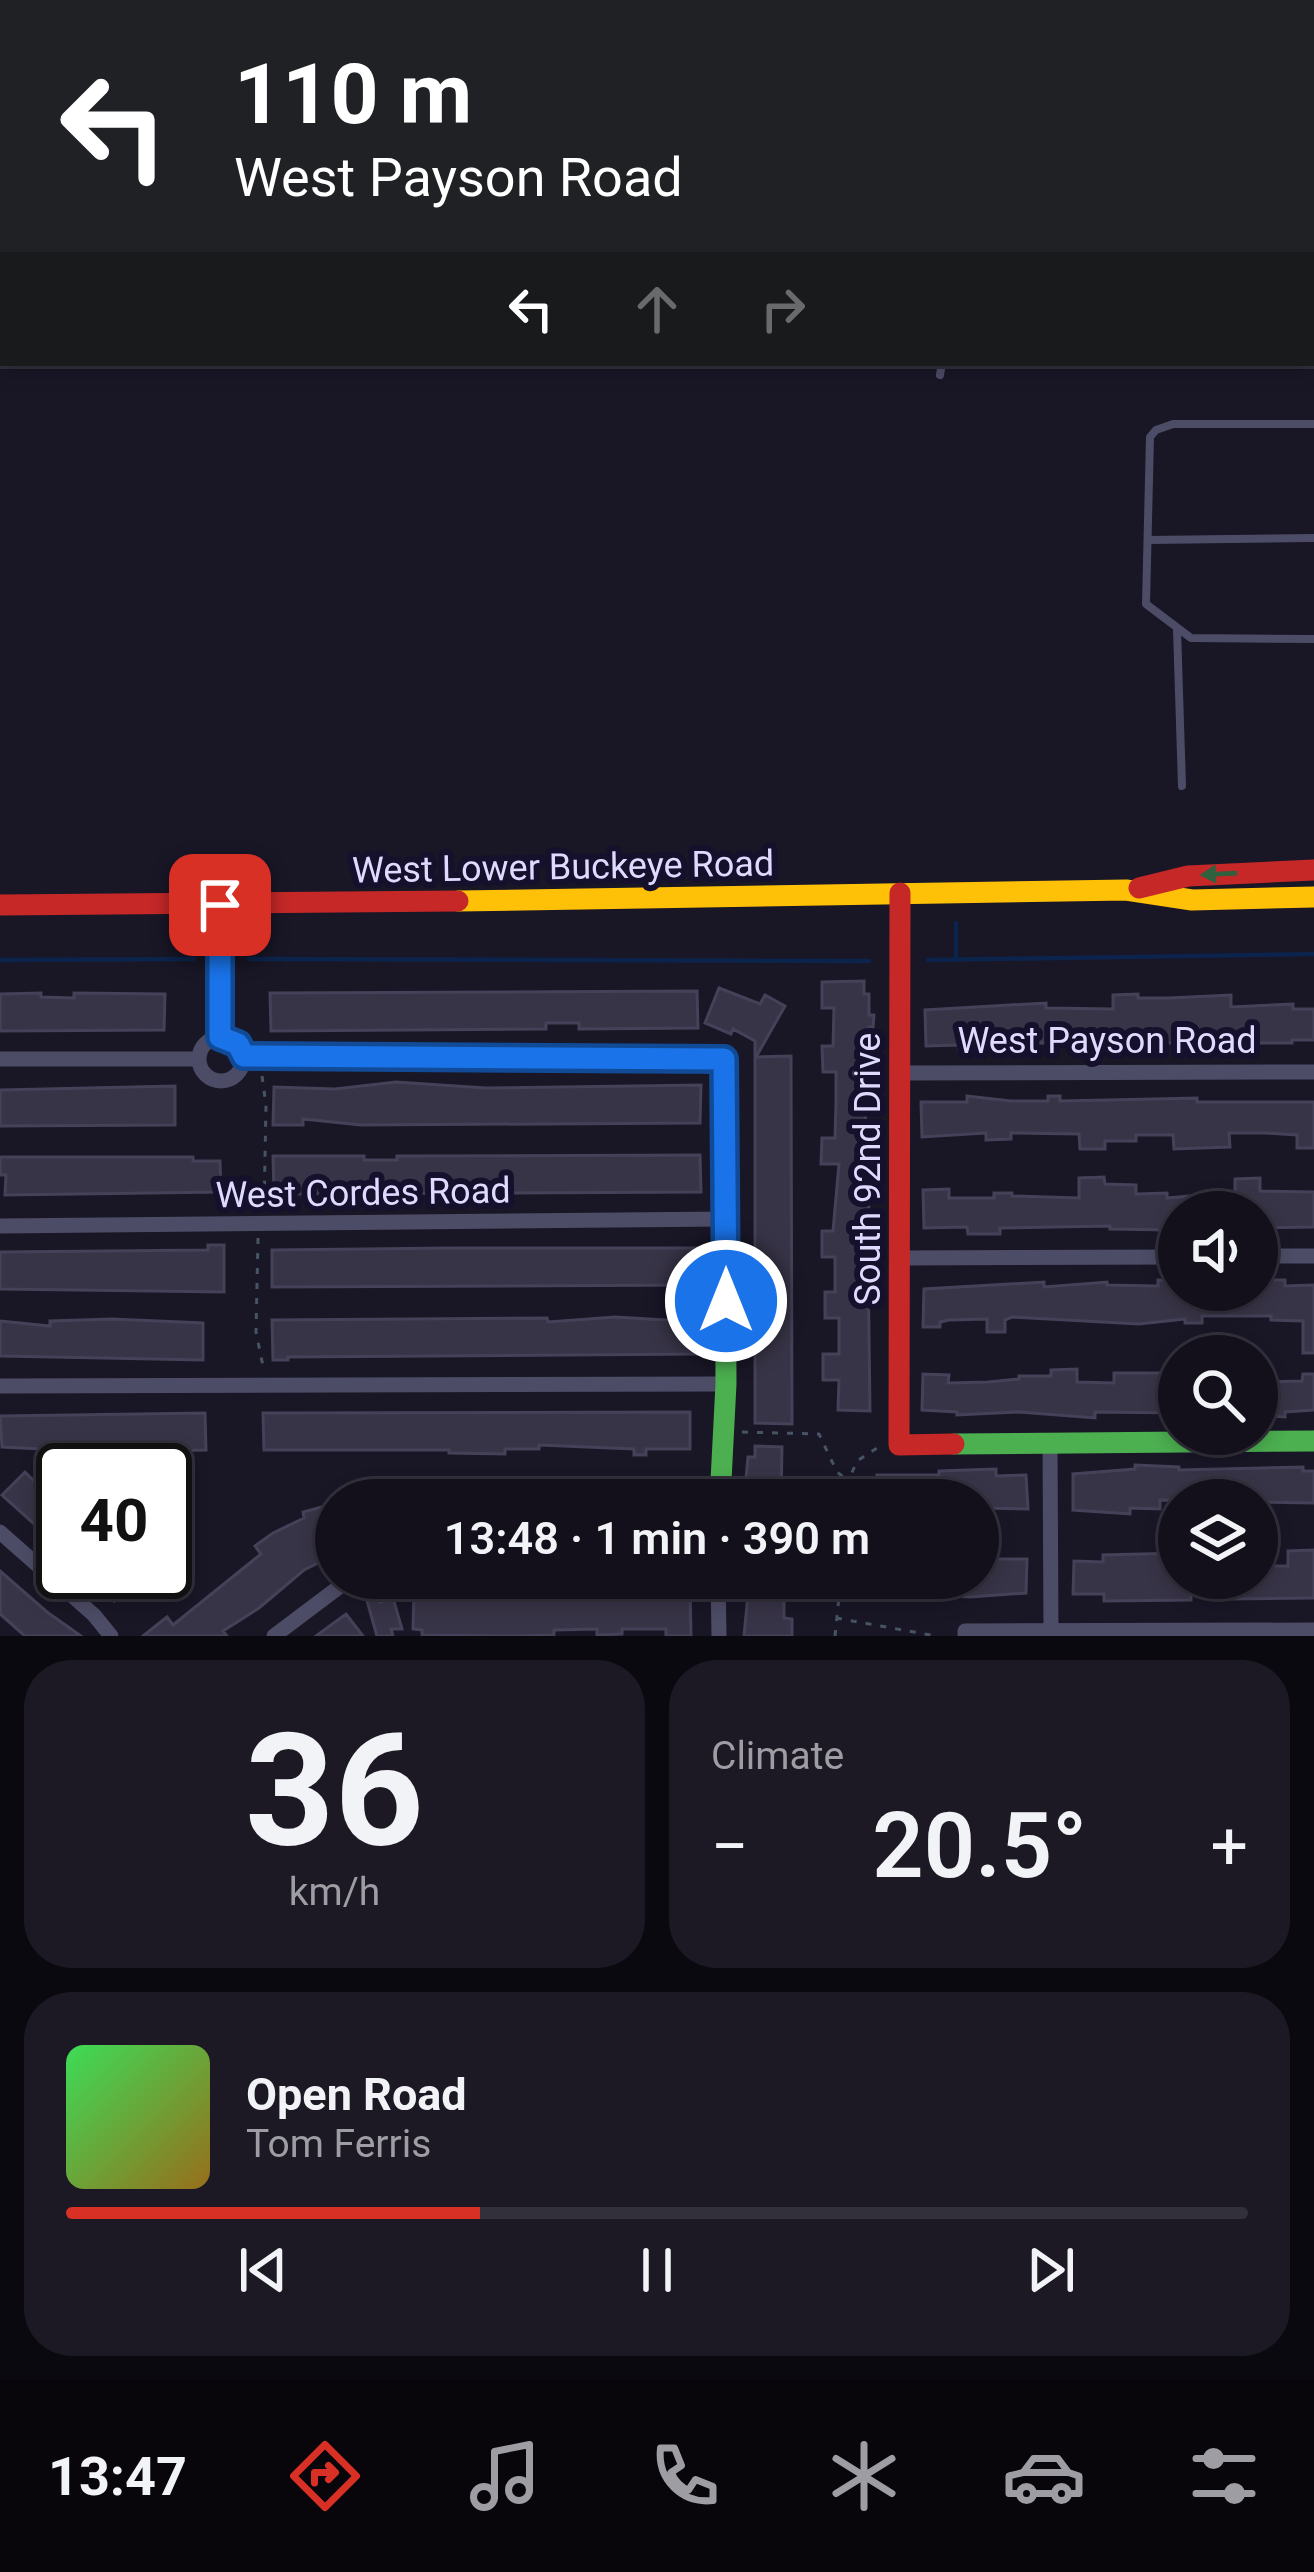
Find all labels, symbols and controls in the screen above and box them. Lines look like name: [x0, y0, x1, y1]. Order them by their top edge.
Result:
text: 110 m: [234, 45, 472, 144]
icon: left: [36, 48, 192, 204]
text: West Payson Road: [234, 146, 683, 209]
icon: left: [498, 276, 564, 342]
icon: ahead: [624, 276, 690, 342]
icon: right: [750, 276, 816, 342]
street label: West Lower Buckeye Road: [352, 842, 774, 892]
pin: [169, 854, 271, 956]
one-way arrow: [1199, 865, 1237, 884]
icon: arrive: [187, 872, 253, 938]
street label: West Payson Road: [957, 1020, 1257, 1062]
street label: South 92nd Drive: [847, 1033, 889, 1305]
street label: West Cordes Road: [215, 1169, 511, 1217]
map controls: [1158, 1191, 1278, 1599]
button: sound: [1158, 1191, 1278, 1311]
position arrow: [663, 1238, 789, 1364]
button: search: [1158, 1335, 1278, 1455]
speed limit sign: 40: [36, 1443, 192, 1599]
button: layers: [1158, 1479, 1278, 1599]
text: 13:48 · 1 min · 390 m: [444, 1512, 870, 1565]
text: 36: [245, 1699, 424, 1882]
text: Climate: [711, 1733, 844, 1779]
text: 20.5°: [872, 1794, 1087, 1899]
text: −: [711, 1808, 749, 1885]
text: +: [1211, 1808, 1248, 1885]
text: km/h: [289, 1869, 380, 1915]
text: Open Road: [246, 2068, 467, 2121]
text: Tom Ferris: [246, 2121, 431, 2167]
icon: previous: [230, 2237, 296, 2303]
icon: pause: [624, 2237, 690, 2303]
icon: next: [1018, 2237, 1084, 2303]
icon: directions: [283, 2434, 367, 2518]
icon: music: [463, 2434, 547, 2518]
icon: phone: [643, 2434, 727, 2518]
icon: climate: [822, 2434, 906, 2518]
icon: car: [1002, 2434, 1086, 2518]
icon: filters: [1182, 2434, 1266, 2518]
text: 13:47: [48, 2445, 187, 2508]

